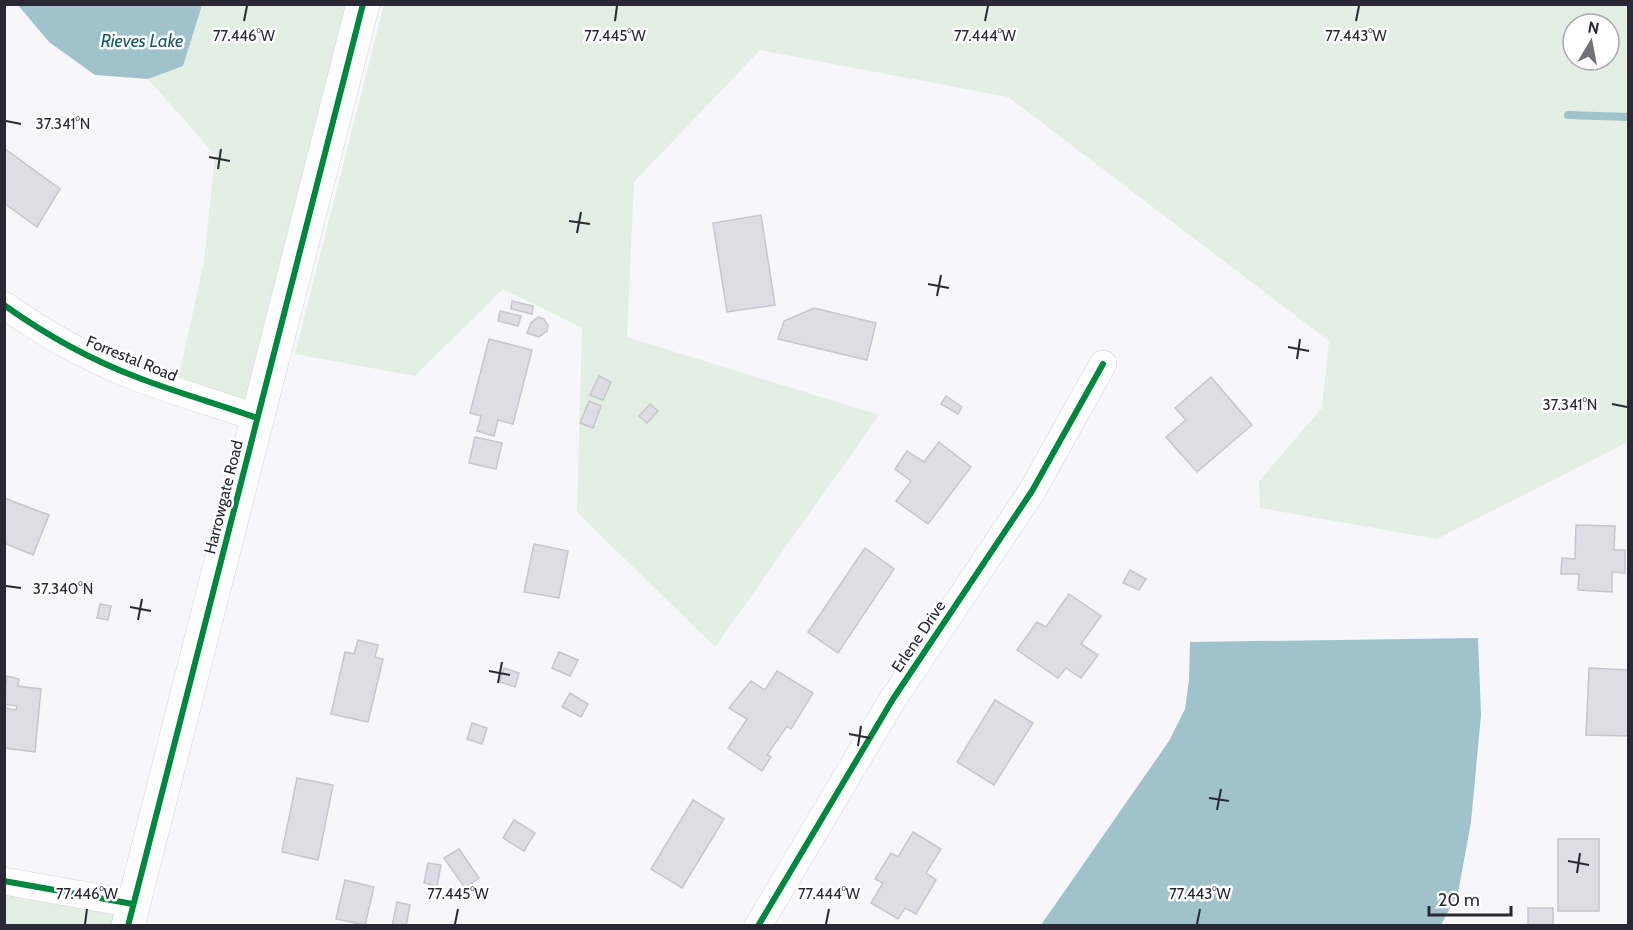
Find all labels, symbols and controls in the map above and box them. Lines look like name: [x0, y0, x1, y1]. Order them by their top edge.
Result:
north arrow: [1561, 12, 1621, 72]
text: N: [1586, 17, 1601, 38]
text: 77.446°W: [213, 27, 276, 45]
text: 77.445°W: [584, 27, 647, 45]
text: 77.444°W: [954, 27, 1017, 45]
text: 77.443°W: [1325, 27, 1388, 45]
water label: Rieves Lake: [101, 30, 183, 52]
text: 37.341°N: [36, 115, 90, 133]
street label: Forrestal Road: [84, 332, 180, 385]
text: 37.341°N: [1543, 396, 1597, 414]
street label: Harrowgate Road: [200, 438, 247, 556]
text: 37.340°N: [33, 580, 93, 598]
street label: Erlene Drive: [888, 597, 949, 676]
scale bar: [1429, 879, 1512, 917]
text: 77.446°W: [56, 885, 119, 903]
text: 77.445°W: [427, 885, 490, 903]
text: 77.444°W: [798, 885, 861, 903]
text: 77.443°W: [1169, 885, 1232, 903]
text: 20 m: [1438, 889, 1480, 911]

